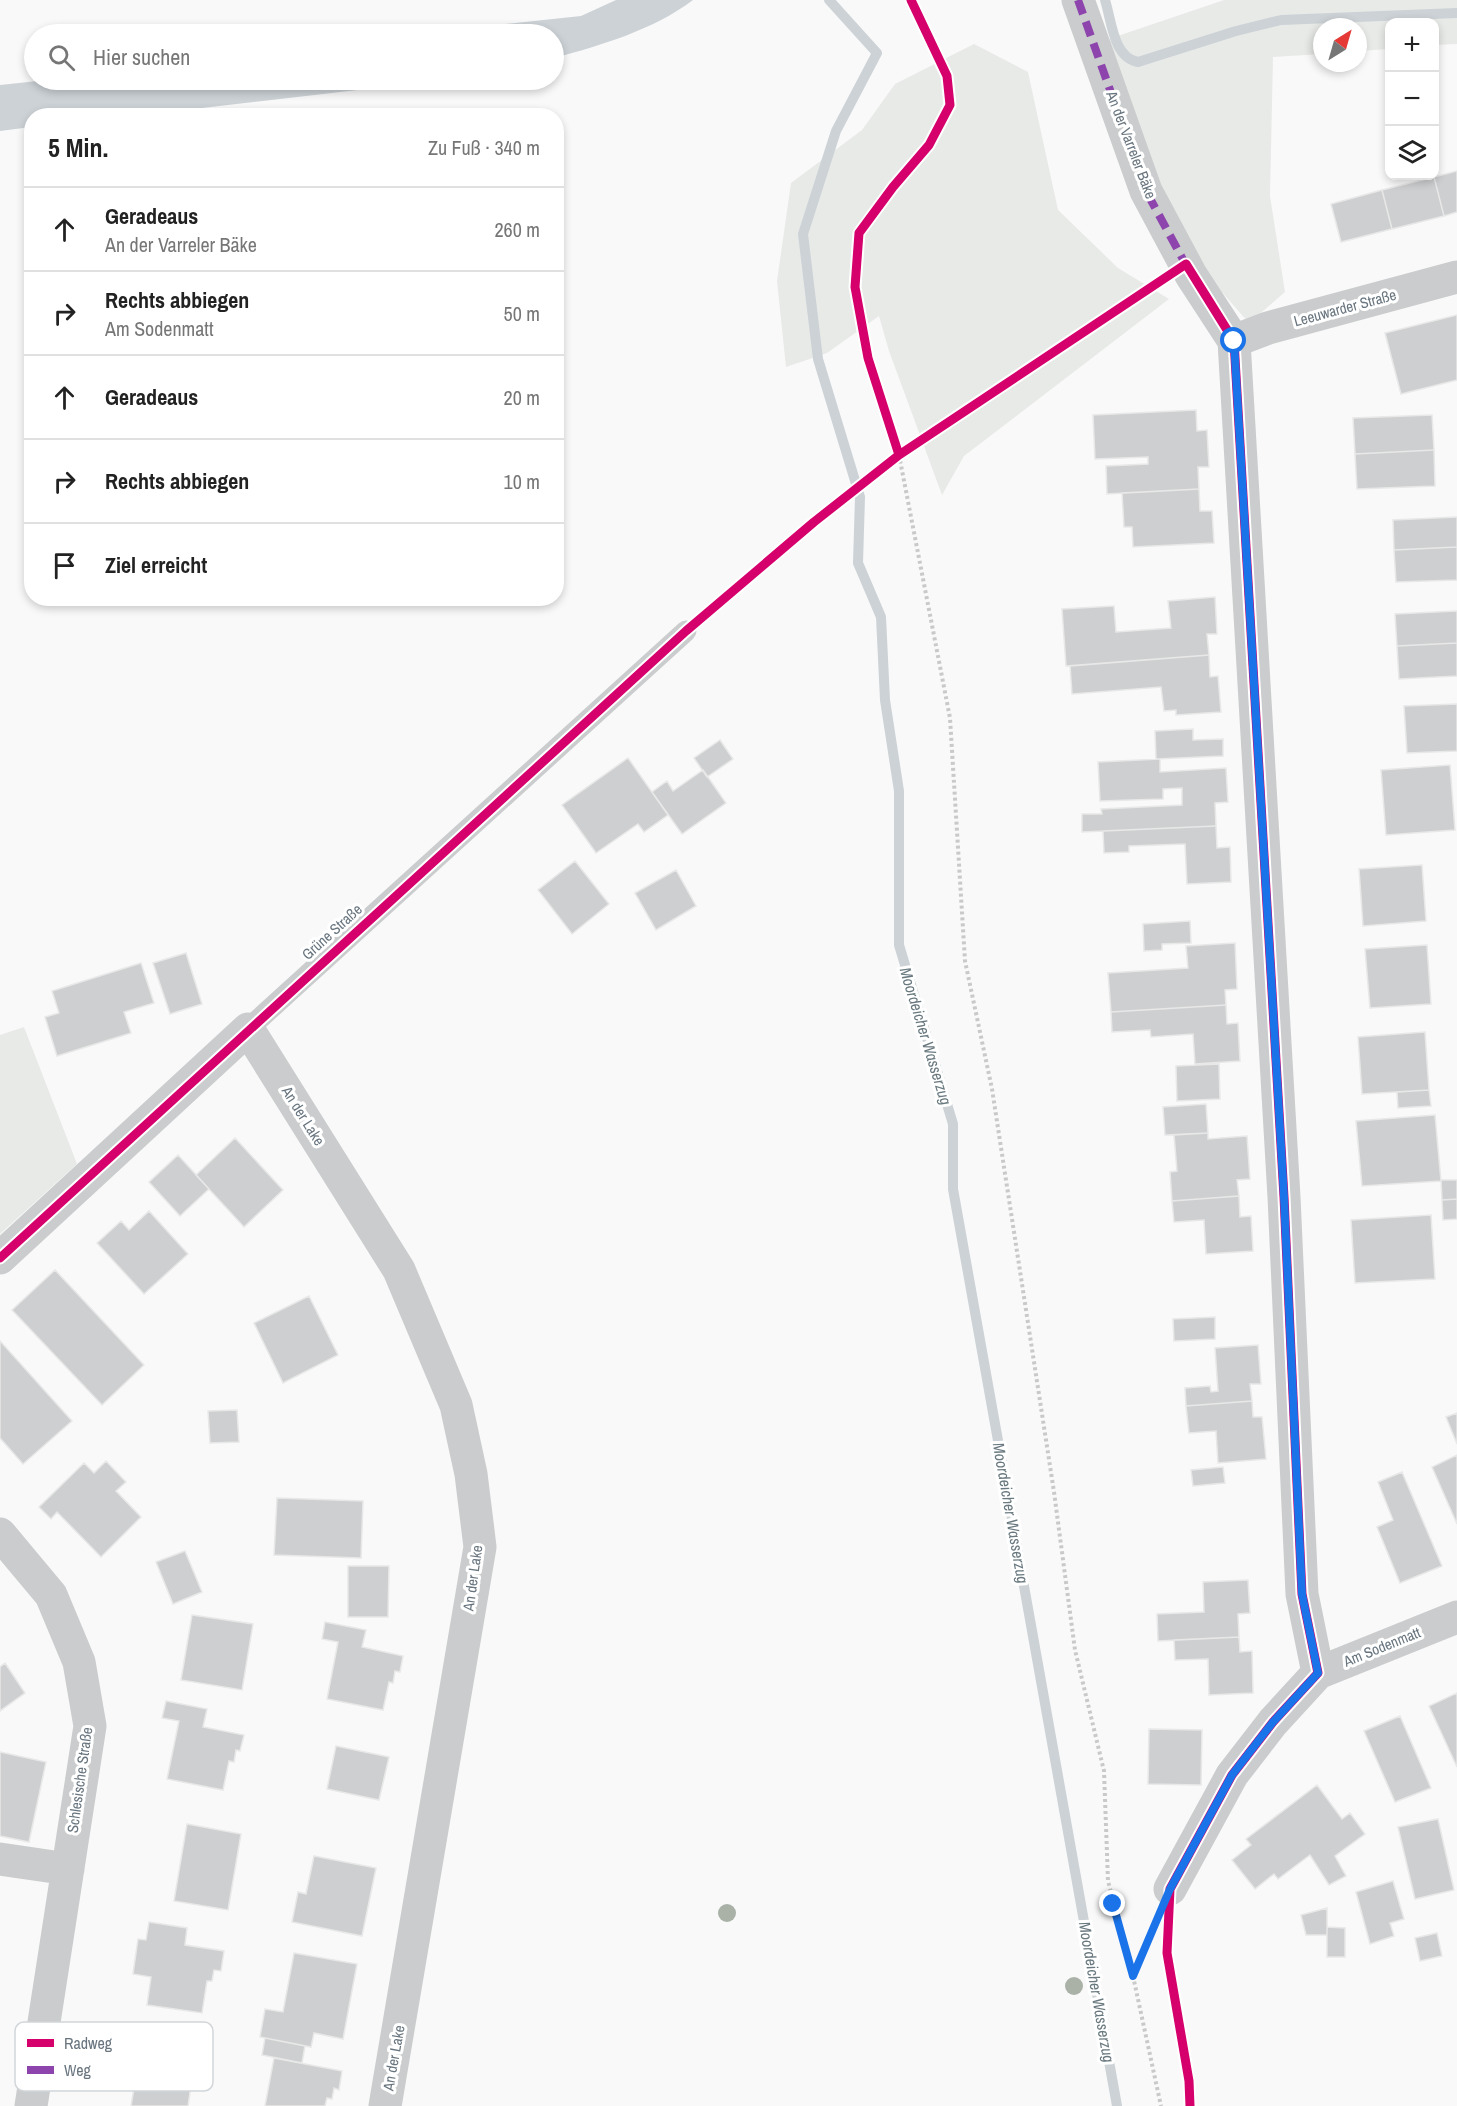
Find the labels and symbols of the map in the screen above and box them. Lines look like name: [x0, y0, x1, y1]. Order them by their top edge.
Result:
north arrow: [1313, 18, 1367, 72]
street label: An der Varreler Bäke: [1101, 87, 1162, 202]
street label: Leeuwarder Straße: [1291, 284, 1399, 331]
route start: [1220, 327, 1246, 353]
street label: Grüne Straße: [297, 899, 366, 964]
water label: Moordeicher Wasserzug: [895, 965, 957, 1107]
street label: An der Lake: [276, 1081, 330, 1150]
water label: Moordeicher Wasserzug: [988, 1441, 1034, 1585]
street label: An der Lake: [457, 1543, 488, 1613]
street label: Am Sodenmatt: [1339, 1621, 1424, 1672]
street label: Schlesische Straße: [62, 1726, 97, 1834]
route end: [1099, 1890, 1125, 1916]
water label: Moordeicher Wasserzug: [1074, 1920, 1120, 2064]
legend: [15, 2022, 213, 2091]
street label: An der Lake: [377, 2023, 410, 2093]
text: Radweg: [64, 2032, 113, 2054]
text: Weg: [64, 2059, 91, 2081]

